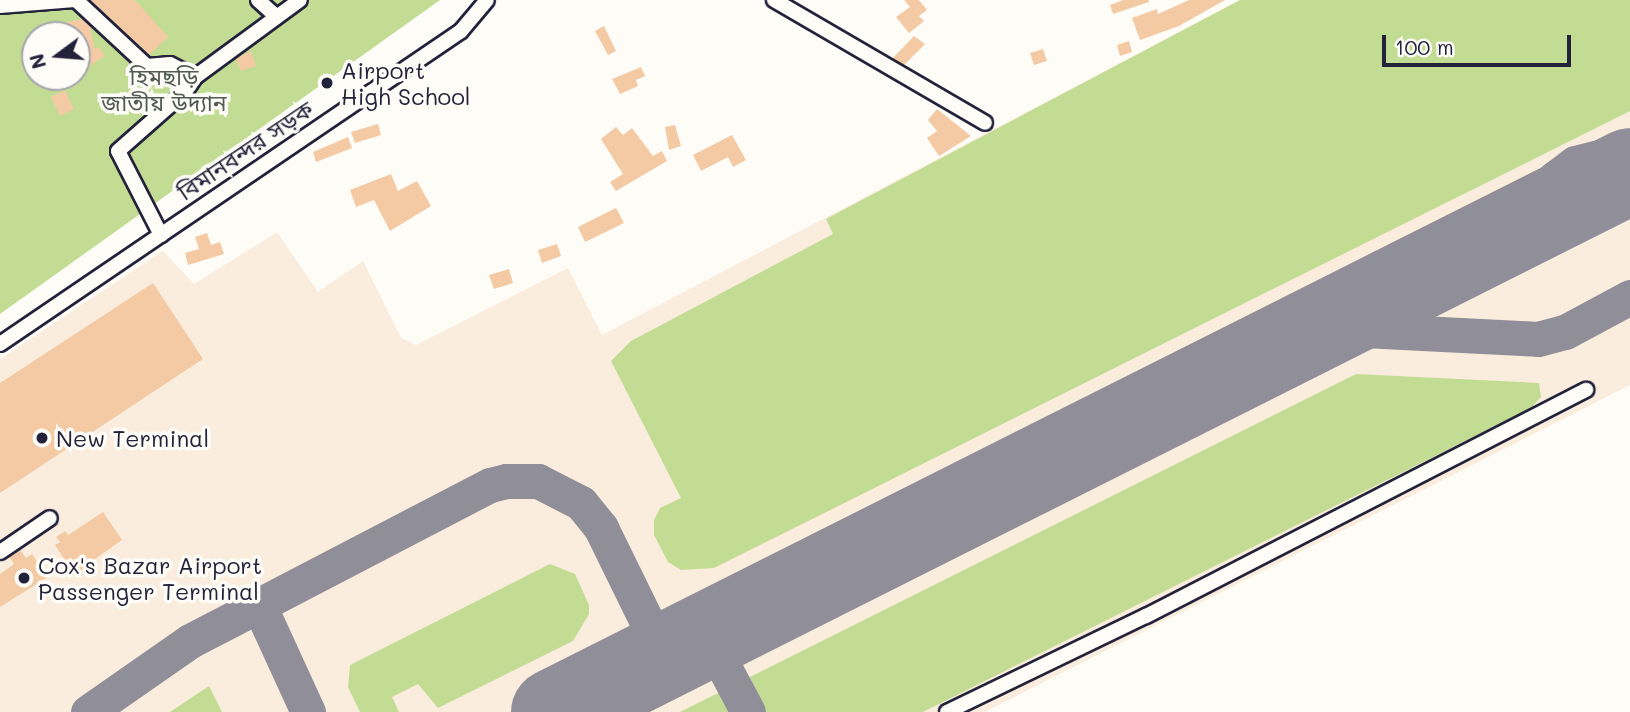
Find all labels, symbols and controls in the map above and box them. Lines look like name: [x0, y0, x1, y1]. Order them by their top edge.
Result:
north arrow: [21, 21, 91, 91]
scale bar: [1385, 21, 1574, 65]
text: 100 m: [1395, 33, 1454, 60]
text: N: [23, 51, 51, 72]
place label: Airport High School: [341, 56, 471, 110]
park label: হিমছড়ি জাতীয় উদ্যান: [101, 62, 227, 116]
marker: Airport High School: [319, 75, 335, 91]
street label: বিমানবন্দর সড়ক: [172, 95, 318, 205]
place label: New Terminal: [56, 424, 209, 452]
marker: New Terminal: [34, 430, 50, 446]
place label: Cox's Bazar Airport Passenger Terminal: [38, 551, 262, 605]
marker: Cox's Bazar Airport Passenger Terminal: [16, 570, 32, 586]

